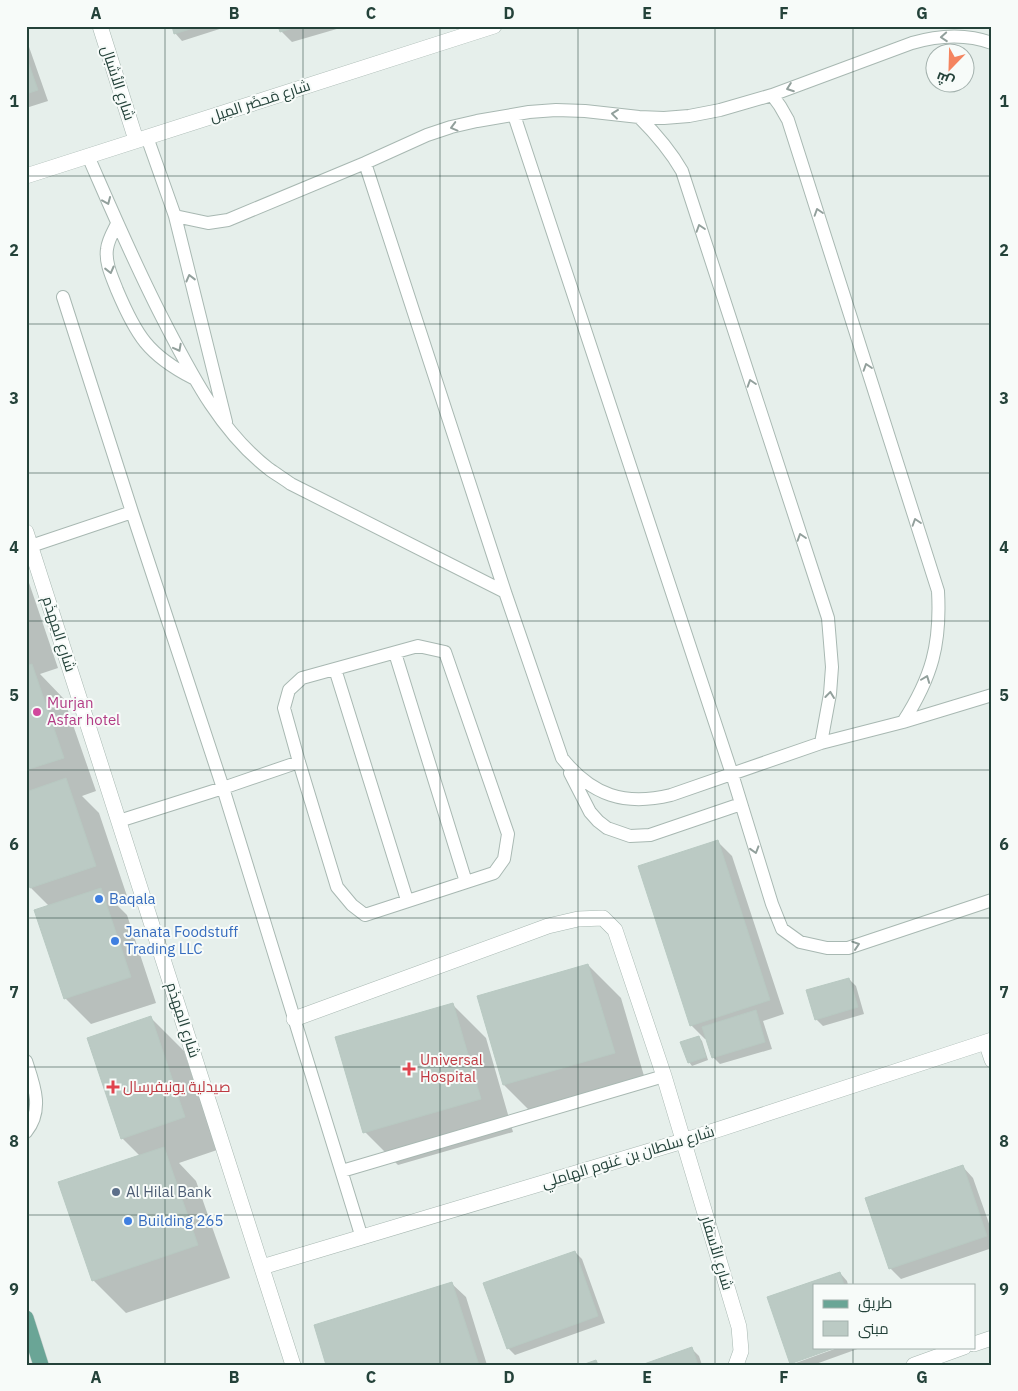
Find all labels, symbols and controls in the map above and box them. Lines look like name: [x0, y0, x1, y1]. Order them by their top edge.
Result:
text: A: [91, 3, 102, 23]
text: B: [229, 3, 240, 23]
text: C: [366, 3, 376, 23]
text: D: [503, 3, 515, 23]
text: E: [642, 3, 652, 23]
text: F: [779, 3, 789, 23]
text: G: [916, 3, 928, 23]
one-way arrow: [940, 31, 948, 42]
north arrow: [926, 42, 976, 92]
street label: شارع الأشبال: [96, 43, 139, 123]
text: ش: [933, 68, 957, 92]
street label: شارع مَحضَر المِيل: [207, 75, 313, 128]
one-way arrow: [787, 82, 795, 92]
text: 1: [9, 91, 19, 111]
text: 1: [999, 91, 1009, 111]
one-way arrow: [610, 109, 618, 120]
one-way arrow: [450, 121, 458, 131]
one-way arrow: [101, 196, 112, 205]
one-way arrow: [813, 209, 823, 217]
one-way arrow: [696, 225, 706, 233]
text: 2: [9, 240, 19, 260]
text: 2: [999, 240, 1009, 260]
one-way arrow: [104, 266, 115, 275]
one-way arrow: [185, 274, 196, 283]
one-way arrow: [171, 342, 181, 351]
one-way arrow: [863, 364, 873, 372]
one-way arrow: [746, 379, 756, 387]
text: 3: [9, 388, 19, 408]
text: 3: [999, 388, 1009, 408]
one-way arrow: [912, 518, 922, 527]
one-way arrow: [797, 534, 807, 542]
text: 4: [9, 537, 19, 557]
text: 4: [999, 537, 1009, 557]
street label: شارع المِهذَم: [36, 594, 81, 675]
one-way arrow: [920, 676, 930, 684]
text: 5: [9, 685, 19, 705]
text: 5: [999, 685, 1009, 705]
one-way arrow: [824, 691, 835, 699]
place label: Murjan Asfar hotel: [47, 693, 120, 729]
marker: Murjan Asfar hotel: [31, 706, 43, 718]
text: 6: [9, 834, 19, 854]
text: 6: [999, 834, 1009, 854]
one-way arrow: [749, 845, 759, 854]
place label: Baqala: [109, 889, 156, 908]
marker: Baqala: [93, 893, 105, 905]
place label: Janata Foodstuff Trading LLC: [125, 922, 238, 958]
marker: Janata Foodstuff Trading LLC: [109, 935, 121, 947]
one-way arrow: [851, 941, 859, 951]
street label: شارع المِهذَم: [160, 980, 205, 1061]
text: 7: [9, 982, 19, 1002]
text: 7: [999, 982, 1009, 1002]
place label: Universal Hospital: [420, 1050, 483, 1086]
marker: Universal Hospital: [402, 1062, 416, 1076]
place label: صيدلية يونيفرسال: [123, 1077, 230, 1096]
marker: صيدلية يونيفرسال: [107, 1081, 119, 1093]
street label: شارع سلطان بن غنوم الهاملي: [539, 1121, 717, 1195]
text: 8: [9, 1131, 19, 1151]
text: 8: [999, 1131, 1009, 1151]
place label: Al Hilal Bank: [126, 1182, 212, 1201]
marker: Al Hilal Bank: [110, 1186, 122, 1198]
place label: Building 265: [138, 1211, 224, 1230]
street label: شارع الأسفار: [695, 1212, 738, 1293]
marker: Building 265: [122, 1215, 134, 1227]
text: 9: [9, 1279, 19, 1299]
text: 9: [999, 1279, 1009, 1299]
legend: [813, 1284, 976, 1348]
text: طريق: [858, 1293, 892, 1313]
text: مبنى: [858, 1319, 889, 1339]
text: A: [91, 1367, 102, 1387]
text: B: [229, 1367, 240, 1387]
text: C: [366, 1367, 376, 1387]
text: D: [503, 1367, 515, 1387]
text: E: [642, 1367, 652, 1387]
text: F: [779, 1367, 789, 1387]
text: G: [916, 1367, 928, 1387]

